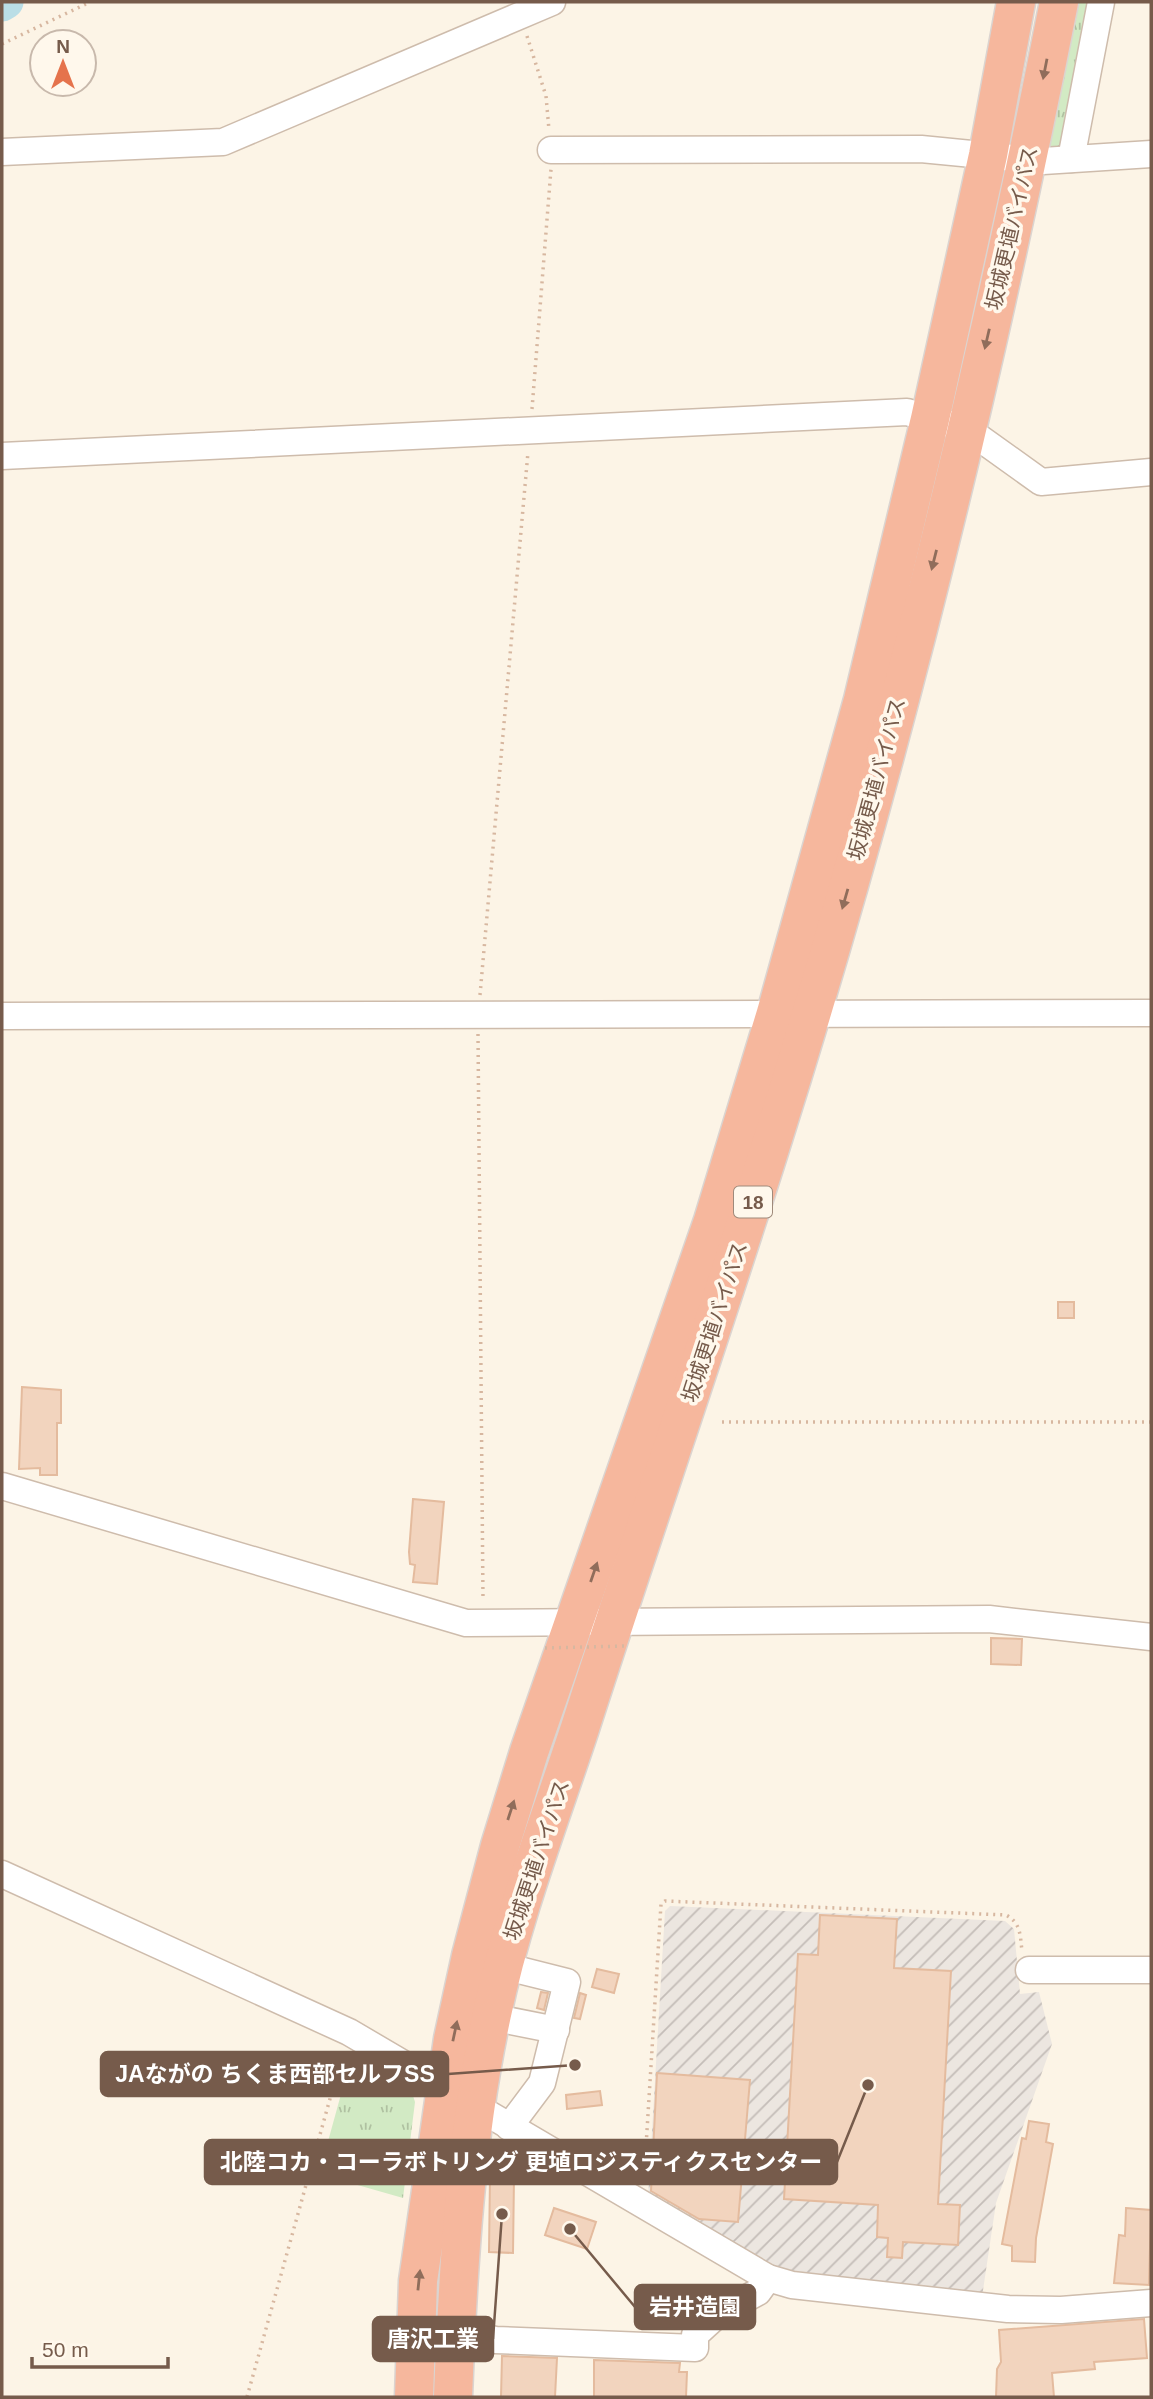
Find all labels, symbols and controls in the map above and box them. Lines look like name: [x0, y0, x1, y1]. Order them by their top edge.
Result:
north arrow: [28, 28, 98, 98]
text: N: [56, 36, 70, 57]
one-way arrow: [1040, 58, 1051, 80]
street label: 坂城更埴バイパス: [981, 144, 1042, 312]
one-way arrow: [981, 328, 992, 350]
one-way arrow: [928, 549, 939, 571]
street label: 坂城更埴バイパス: [844, 695, 909, 863]
one-way arrow: [839, 888, 850, 910]
road number: 18: [734, 1186, 772, 1218]
street label: 坂城更埴バイパス: [678, 1239, 751, 1405]
one-way arrow: [589, 1562, 600, 1583]
street label: 坂城更埴バイパス: [500, 1777, 573, 1943]
one-way arrow: [506, 1800, 516, 1821]
one-way arrow: [449, 2020, 460, 2042]
callout: JAながの ちくま西部セルフSS: [101, 2052, 448, 2096]
text: JAながの ちくま西部セルフSS: [115, 2061, 435, 2087]
callout: 北陸コカ・コーラボトリング 更埴ロジスティクスセンター: [205, 2140, 837, 2184]
text: 北陸コカ・コーラボトリング 更埴ロジスティクスセンター: [220, 2149, 822, 2175]
one-way arrow: [414, 2269, 425, 2291]
callout: 岩井造園: [635, 2285, 755, 2329]
text: 岩井造園: [649, 2294, 741, 2320]
callout: 唐沢工業: [373, 2317, 493, 2361]
scale bar: [32, 2326, 168, 2370]
text: 唐沢工業: [387, 2326, 479, 2352]
text: 50 m: [42, 2338, 89, 2361]

